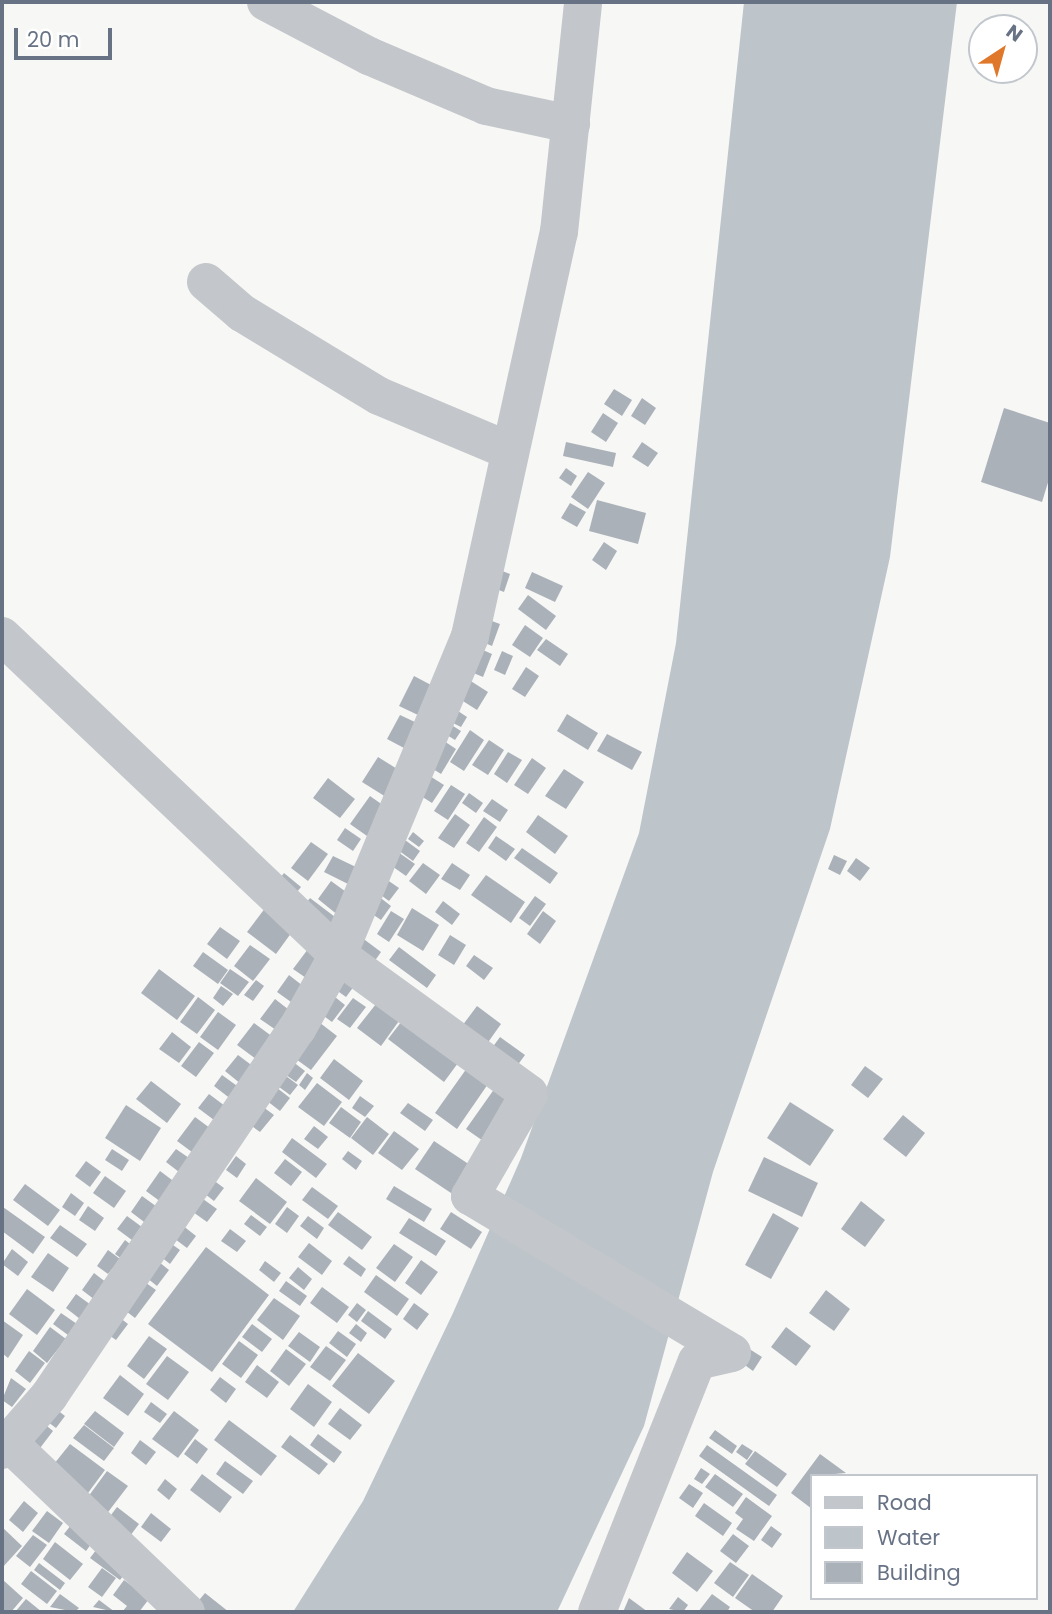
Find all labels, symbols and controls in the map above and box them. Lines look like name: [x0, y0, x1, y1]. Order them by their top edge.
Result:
scale bar: [18, 14, 116, 58]
north arrow: [968, 14, 1038, 84]
text: N: [1001, 18, 1028, 48]
text: 20 m: [27, 25, 80, 54]
legend: [810, 1474, 1038, 1600]
text: Road: [877, 1488, 932, 1517]
text: Water: [877, 1523, 940, 1552]
text: Building: [877, 1558, 961, 1587]

